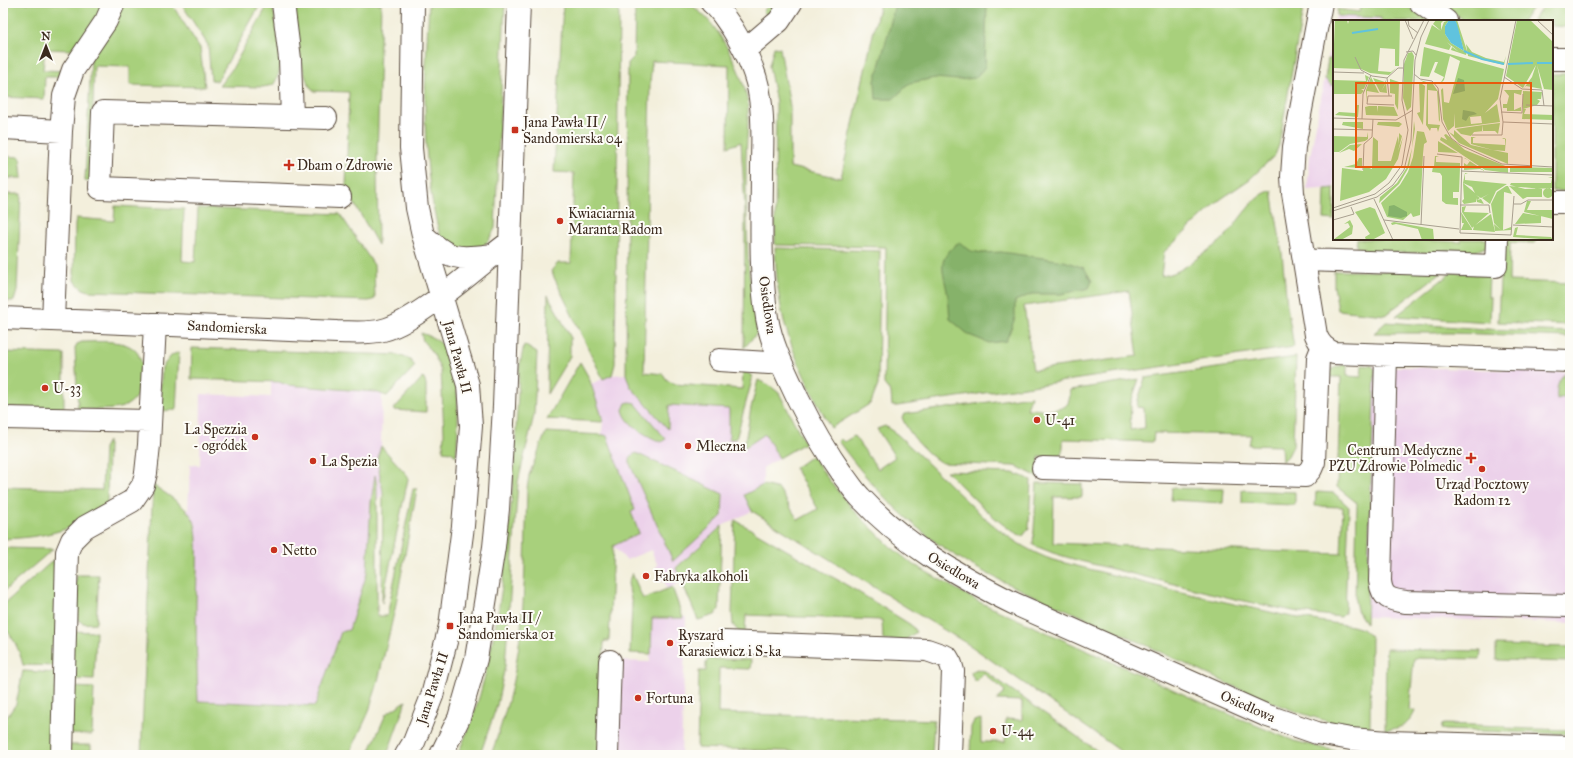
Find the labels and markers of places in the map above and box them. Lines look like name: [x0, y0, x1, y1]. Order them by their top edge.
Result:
place label: Jana Pawła II / Sandomierska 04: [521, 114, 623, 147]
marker: Jana Pawła II / Sandomierska 04: [510, 125, 520, 135]
place label: Dbam o Zdrowie: [297, 157, 393, 174]
marker: Dbam o Zdrowie: [284, 160, 294, 170]
place label: Kwiaciarnia Maranta Radom: [568, 205, 663, 238]
marker: Kwiaciarnia Maranta Radom: [555, 216, 565, 226]
place label: U-33: [53, 380, 81, 397]
marker: U-33: [40, 383, 50, 393]
place label: U-41: [1045, 412, 1076, 429]
marker: U-41: [1032, 415, 1042, 425]
place label: La Spezzia - ogródek: [184, 421, 247, 454]
marker: La Spezzia - ogródek: [250, 432, 260, 442]
place label: Mleczna: [696, 438, 746, 455]
marker: Mleczna: [683, 441, 693, 451]
place label: Centrum Medyczne PZU Zdrowie Polmedic: [1329, 442, 1462, 475]
marker: Centrum Medyczne PZU Zdrowie Polmedic: [1465, 452, 1477, 464]
place label: La Spezia: [321, 453, 377, 470]
marker: La Spezia: [308, 456, 318, 466]
marker: Urząd Pocztowy Radom 12: [1477, 464, 1487, 474]
place label: Urząd Pocztowy Radom 12: [1435, 476, 1529, 509]
place label: Netto: [282, 542, 317, 559]
marker: Netto: [269, 545, 279, 555]
place label: Fabryka alkoholi: [654, 568, 748, 585]
marker: Fabryka alkoholi: [641, 571, 651, 581]
place label: Jana Pawła II / Sandomierska 01: [456, 610, 555, 643]
marker: Jana Pawła II / Sandomierska 01: [445, 621, 455, 631]
place label: Ryszard Karasiewicz i S-ka: [678, 627, 781, 660]
marker: Ryszard Karasiewicz i S-ka: [665, 638, 675, 648]
place label: Fortuna: [646, 690, 693, 707]
marker: Fortuna: [633, 693, 643, 703]
place label: U-44: [1001, 723, 1035, 740]
marker: U-44: [988, 726, 998, 736]

